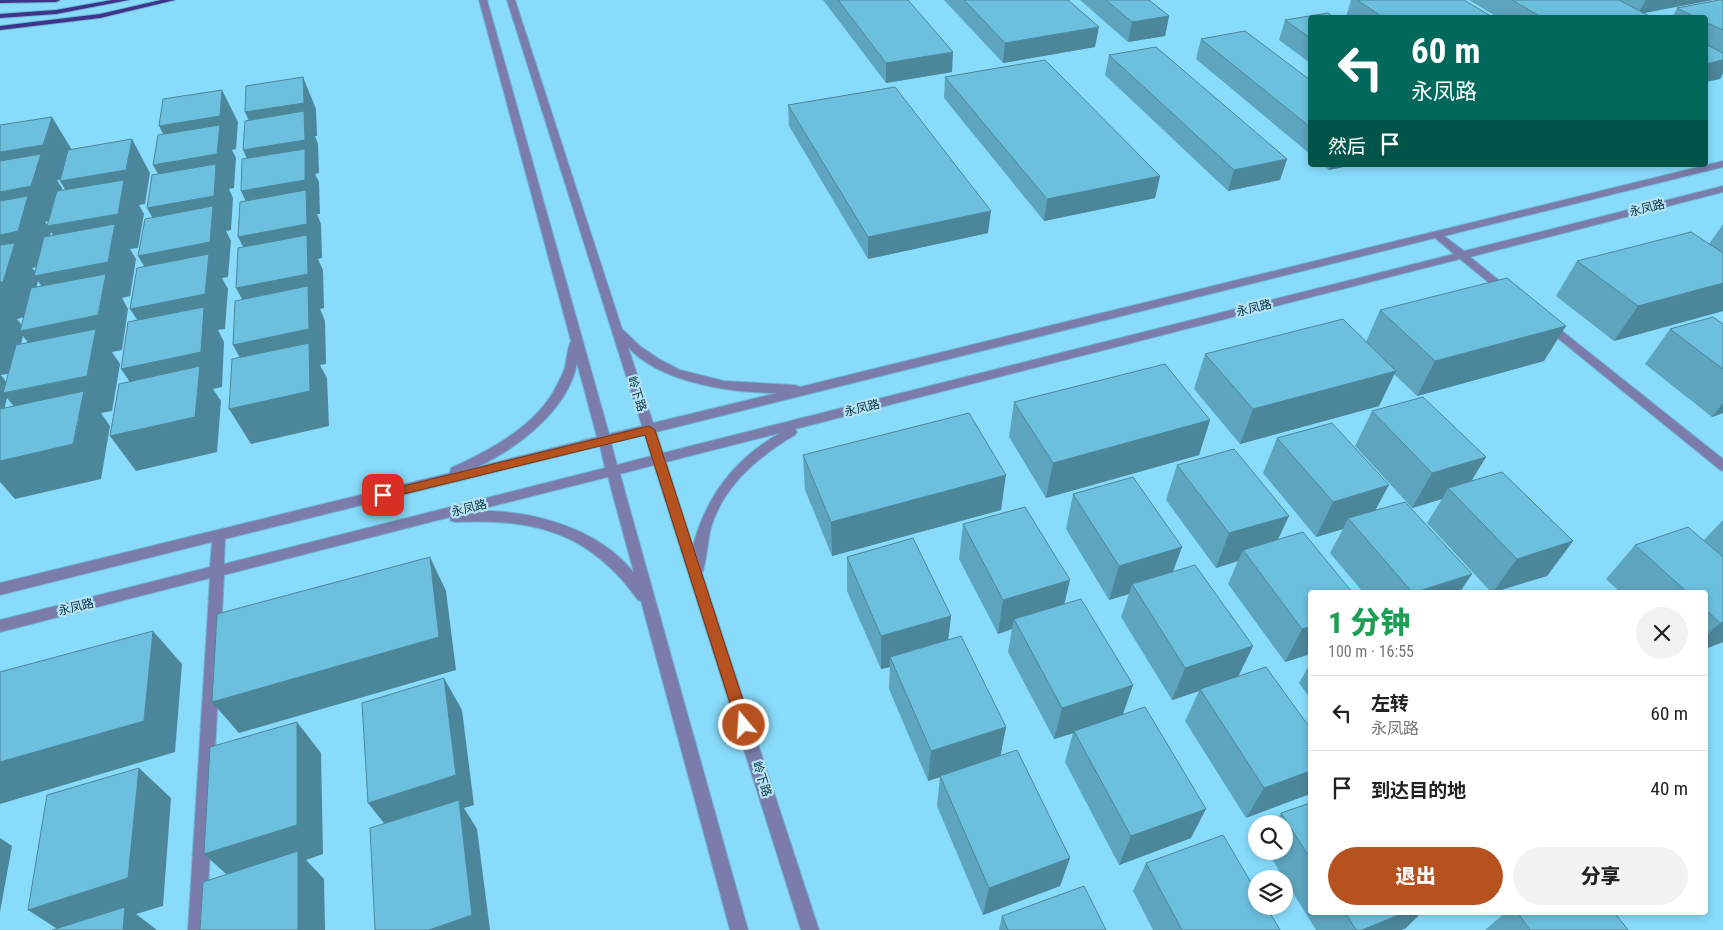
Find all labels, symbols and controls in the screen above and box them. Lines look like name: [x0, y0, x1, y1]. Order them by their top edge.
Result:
text: 60 m: [1411, 31, 1480, 72]
icon: left: [1328, 35, 1393, 100]
text: 永凤路: [1411, 79, 1477, 104]
icon: arrive: [1376, 130, 1404, 158]
text: 然后: [1328, 135, 1366, 158]
street label: 永凤路: [1628, 197, 1666, 219]
street label: 永凤路: [1235, 297, 1273, 319]
street label: 岭下路: [625, 375, 649, 413]
street label: 永凤路: [843, 397, 881, 419]
pin: [362, 474, 404, 516]
icon: arrive: [369, 481, 397, 509]
street label: 永凤路: [450, 497, 488, 519]
street label: 永凤路: [57, 596, 95, 618]
text: 1 分钟: [1328, 605, 1410, 640]
button: close: [1636, 607, 1688, 659]
text: 100 m · 16:55: [1328, 642, 1414, 661]
text: 左转: [1371, 692, 1409, 715]
position arrow: [717, 698, 769, 750]
icon: left: [1328, 699, 1356, 727]
text: 60 m: [1651, 702, 1688, 725]
text: 永凤路: [1371, 719, 1419, 738]
street label: 岭下路: [750, 760, 774, 798]
icon: arrive: [1328, 774, 1356, 802]
text: 40 m: [1651, 777, 1688, 800]
text: 到达目的地: [1371, 779, 1466, 802]
map controls: [1248, 815, 1293, 915]
button: search: [1248, 815, 1293, 860]
button: 退出: [1328, 847, 1503, 905]
button: 分享: [1513, 847, 1688, 905]
button: layers: [1248, 870, 1293, 915]

